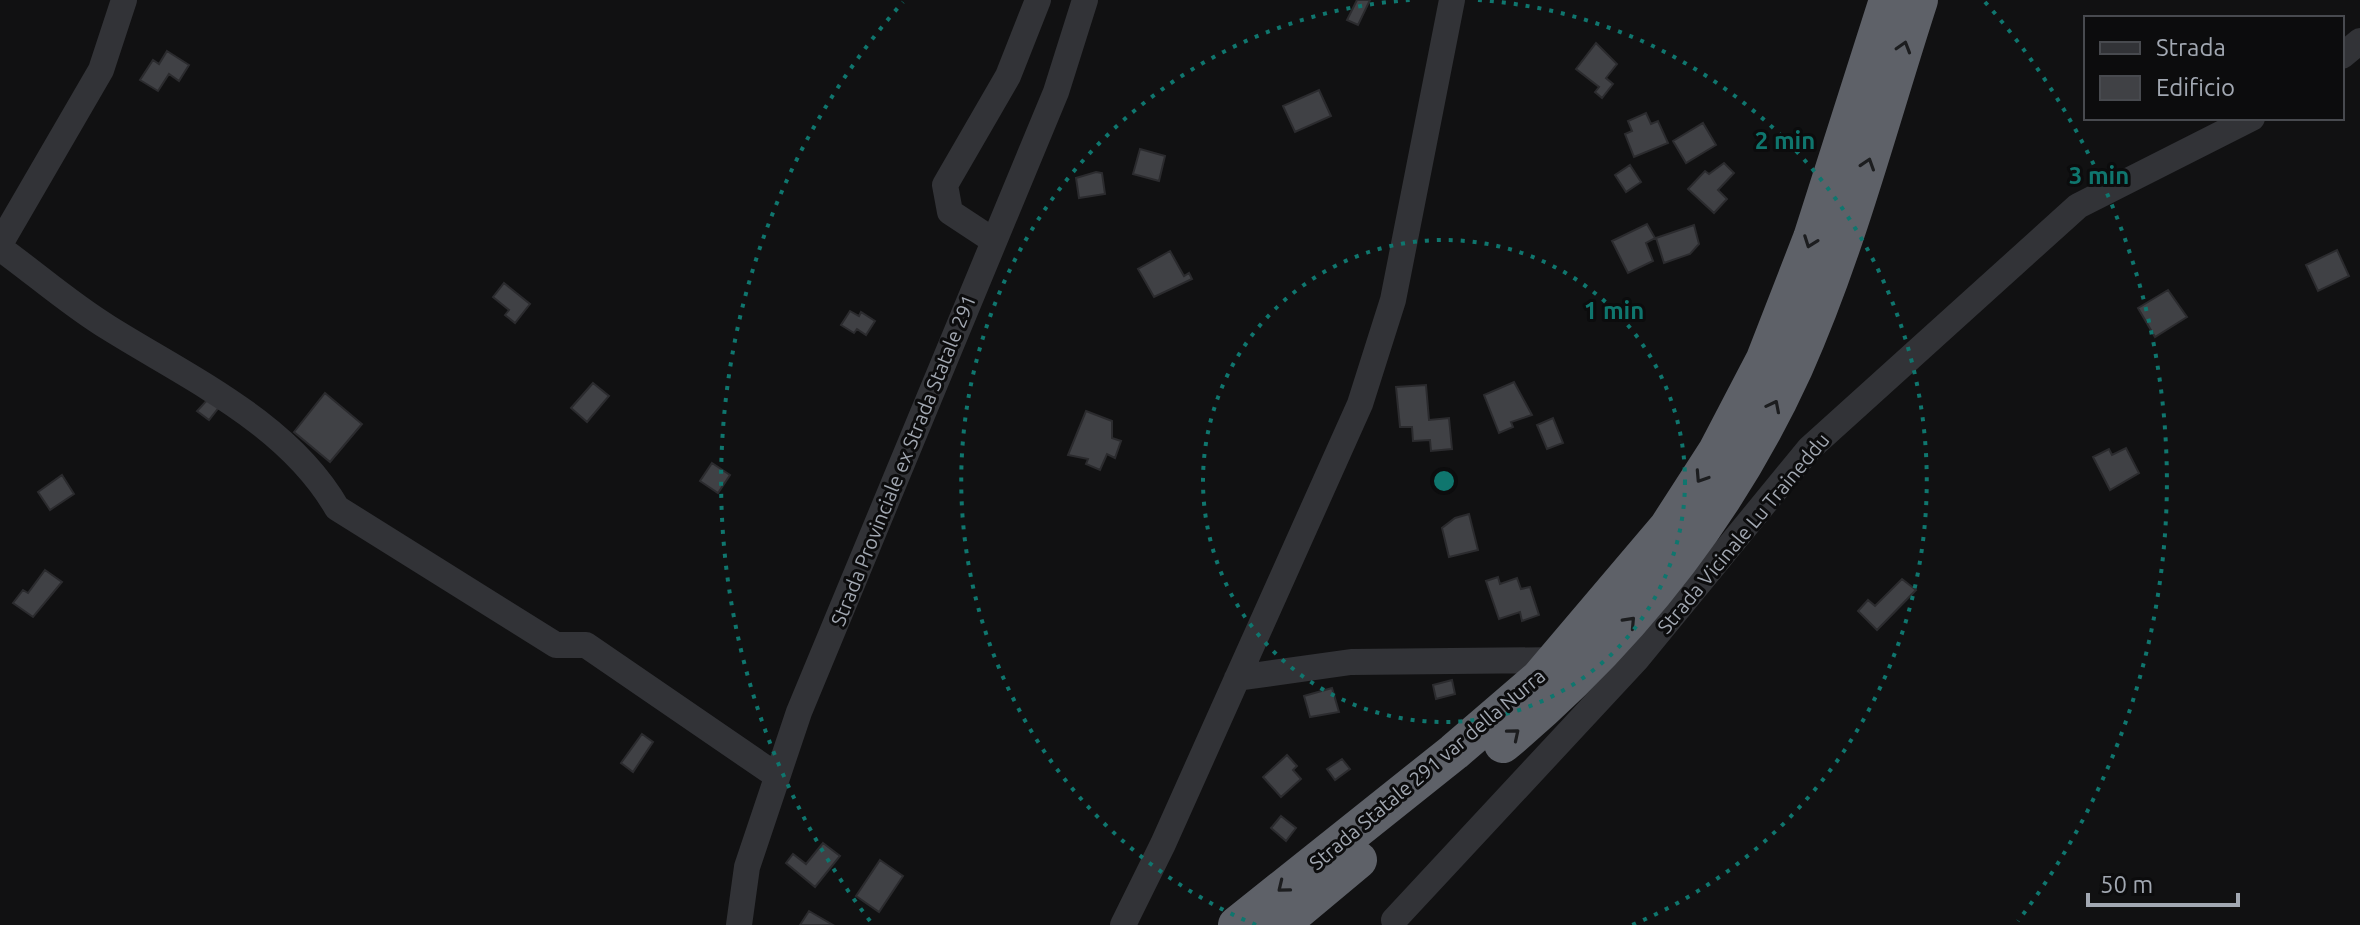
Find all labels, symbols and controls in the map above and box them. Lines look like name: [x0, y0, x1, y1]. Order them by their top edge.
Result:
legend: [2084, 16, 2344, 120]
text: Strada: [2156, 34, 2226, 61]
one-way arrow: [1895, 41, 1911, 55]
text: Edificio: [2156, 74, 2235, 101]
text: 2 min: [1755, 127, 1815, 154]
one-way arrow: [1859, 158, 1875, 172]
text: 3 min: [2069, 162, 2129, 189]
one-way arrow: [1804, 234, 1820, 248]
street label: Strada Provinciale ex Strada Statale 291: [826, 291, 980, 629]
text: 1 min: [1584, 297, 1644, 324]
one-way arrow: [1764, 400, 1779, 415]
street label: Strada Vicinale Lu Traineddu: [1652, 428, 1834, 638]
centre of rings: [1430, 467, 1458, 495]
one-way arrow: [1695, 468, 1710, 483]
one-way arrow: [1620, 616, 1634, 631]
street label: Strada Statale 291 var della Nurra: [1305, 664, 1549, 874]
one-way arrow: [1505, 729, 1520, 744]
scale bar: [2088, 857, 2238, 907]
text: 50 m: [2100, 871, 2153, 898]
one-way arrow: [1277, 878, 1292, 892]

